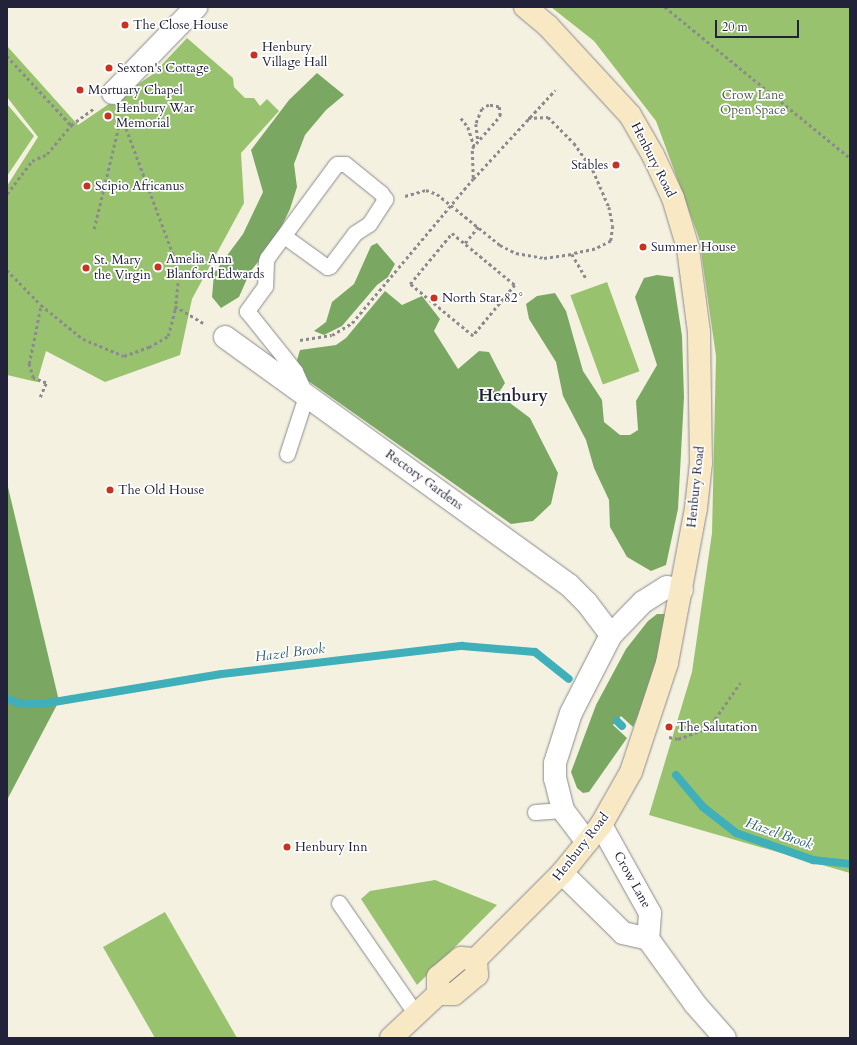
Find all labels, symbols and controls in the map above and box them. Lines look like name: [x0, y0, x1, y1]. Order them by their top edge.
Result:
scale bar: [717, 12, 801, 38]
place label: The Close House: [133, 17, 228, 33]
text: 20 m: [722, 19, 748, 35]
marker: The Close House: [120, 20, 130, 30]
place label: Henbury Village Hall: [262, 40, 327, 71]
marker: Henbury Village Hall: [249, 50, 259, 60]
place label: Sexton's Cottage: [117, 60, 209, 76]
marker: Sexton's Cottage: [104, 63, 114, 73]
place label: Mortuary Chapel: [88, 82, 183, 98]
marker: Mortuary Chapel: [75, 85, 85, 95]
park label: Crow Lane Open Space: [720, 88, 786, 119]
place label: Henbury War Memorial: [116, 101, 194, 132]
marker: Henbury War Memorial: [103, 111, 113, 121]
street label: Henbury Road: [627, 120, 679, 200]
place label: Stables: [571, 157, 608, 173]
marker: Stables: [611, 160, 621, 170]
place label: Scipio Africanus: [95, 178, 184, 194]
marker: Scipio Africanus: [82, 181, 92, 191]
place label: Summer House: [651, 239, 736, 255]
marker: Summer House: [638, 242, 648, 252]
place label: Amelia Ann Blanford Edwards: [166, 252, 264, 283]
place label: St. Mary the Virgin: [94, 253, 151, 284]
marker: Amelia Ann Blanford Edwards: [153, 262, 163, 272]
marker: St. Mary the Virgin: [81, 263, 91, 273]
place label: North Star 82°: [442, 290, 524, 306]
marker: North Star 82°: [429, 293, 439, 303]
district label: Henbury: [478, 386, 548, 406]
street label: Henbury Road: [684, 445, 708, 529]
street label: Rectory Gardens: [382, 447, 466, 513]
place label: The Old House: [118, 482, 204, 498]
marker: The Old House: [105, 485, 115, 495]
water label: Hazel Brook: [254, 640, 326, 666]
place label: The Salutation: [677, 719, 758, 735]
marker: The Salutation: [664, 722, 674, 732]
street label: Henbury Road: [550, 810, 612, 884]
water label: Hazel Brook: [743, 815, 815, 853]
place label: Henbury Inn: [295, 839, 368, 855]
marker: Henbury Inn: [282, 842, 292, 852]
street label: Crow Lane: [610, 849, 654, 911]

